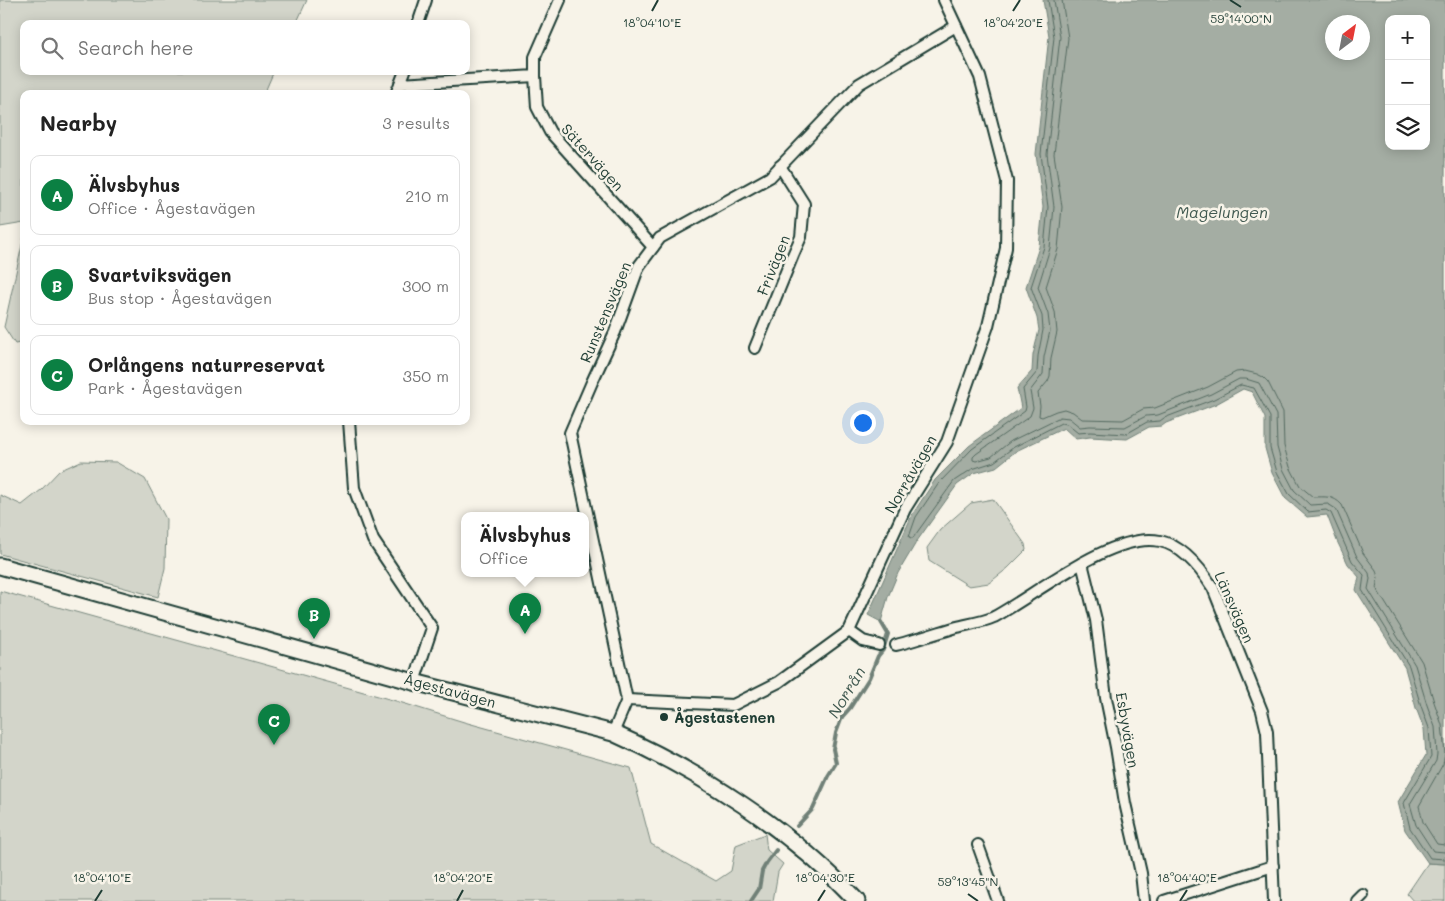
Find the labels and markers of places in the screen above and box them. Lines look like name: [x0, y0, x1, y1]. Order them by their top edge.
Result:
pin: A: [509, 593, 541, 634]
pin: B: [298, 598, 330, 639]
pin: C: [258, 704, 290, 745]
place label: Ågestastenen: [674, 706, 775, 727]
marker: Ågestastenen: [658, 711, 670, 723]

